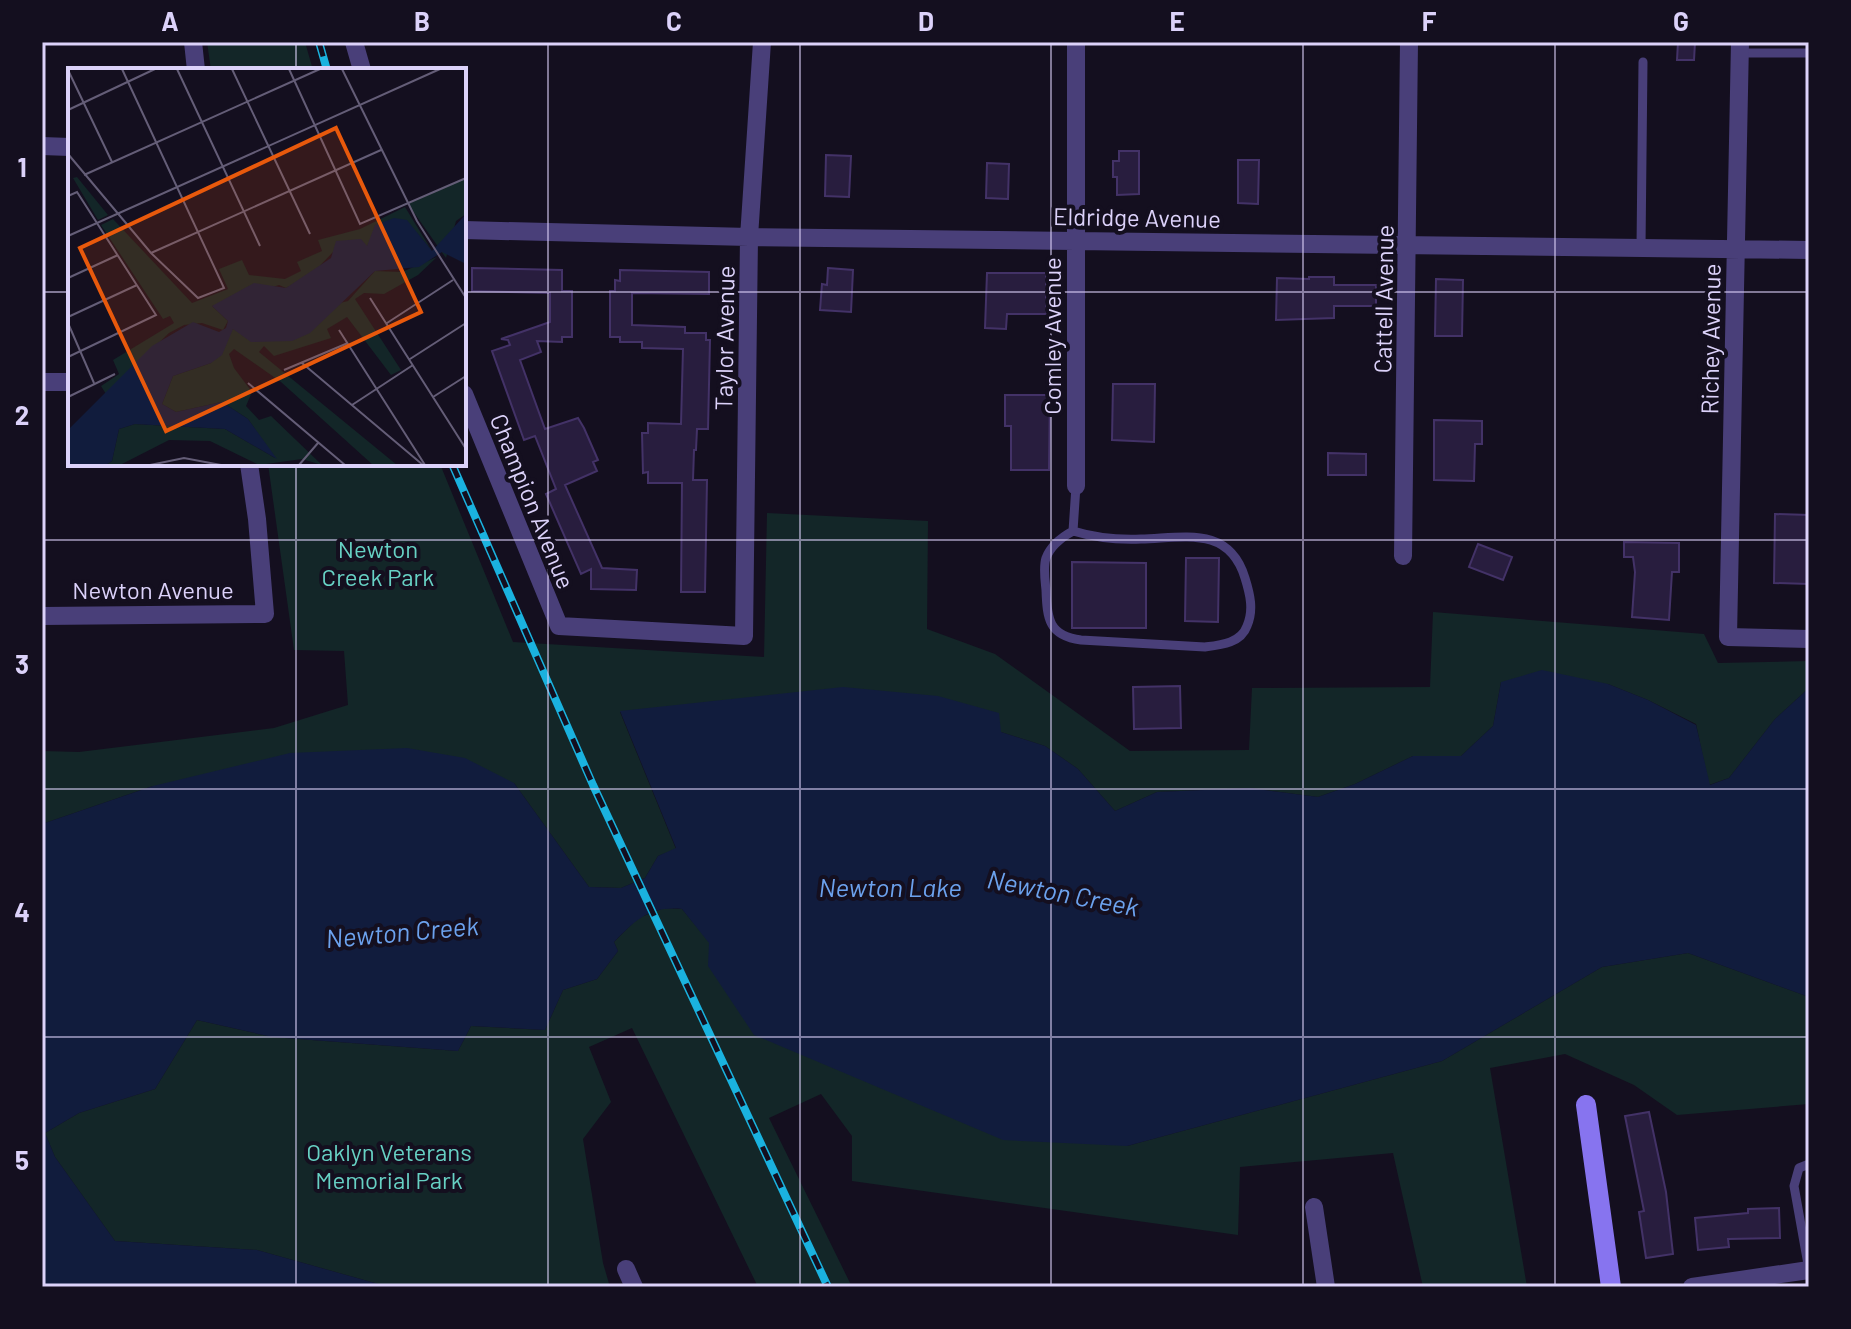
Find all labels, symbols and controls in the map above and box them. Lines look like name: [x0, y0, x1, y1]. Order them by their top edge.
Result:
text: A: [161, 5, 179, 36]
text: B: [414, 5, 430, 36]
text: C: [666, 5, 682, 36]
text: D: [918, 5, 934, 36]
text: E: [1169, 5, 1185, 36]
text: F: [1422, 5, 1437, 36]
text: G: [1673, 5, 1689, 36]
inset map: [68, 68, 466, 466]
text: 1: [17, 151, 27, 182]
street label: Eldridge Avenue: [1053, 201, 1221, 233]
street label: Cattell Avenue: [1367, 224, 1399, 374]
street label: Comley Avenue: [1037, 257, 1066, 415]
street label: Richey Avenue: [1694, 263, 1726, 415]
street label: Taylor Avenue: [708, 265, 740, 411]
text: 2: [15, 399, 29, 430]
street label: Champion Avenue: [485, 409, 581, 593]
park label: Newton Creek Park: [322, 534, 434, 591]
street label: Newton Avenue: [72, 575, 234, 604]
text: 3: [15, 648, 29, 679]
water label: Newton Creek: [985, 862, 1142, 922]
water label: Newton Lake: [818, 871, 962, 902]
text: 4: [14, 896, 30, 927]
water label: Newton Creek: [324, 909, 480, 953]
park label: Oaklyn Veterans Memorial Park: [306, 1137, 472, 1194]
text: 5: [15, 1144, 29, 1175]

